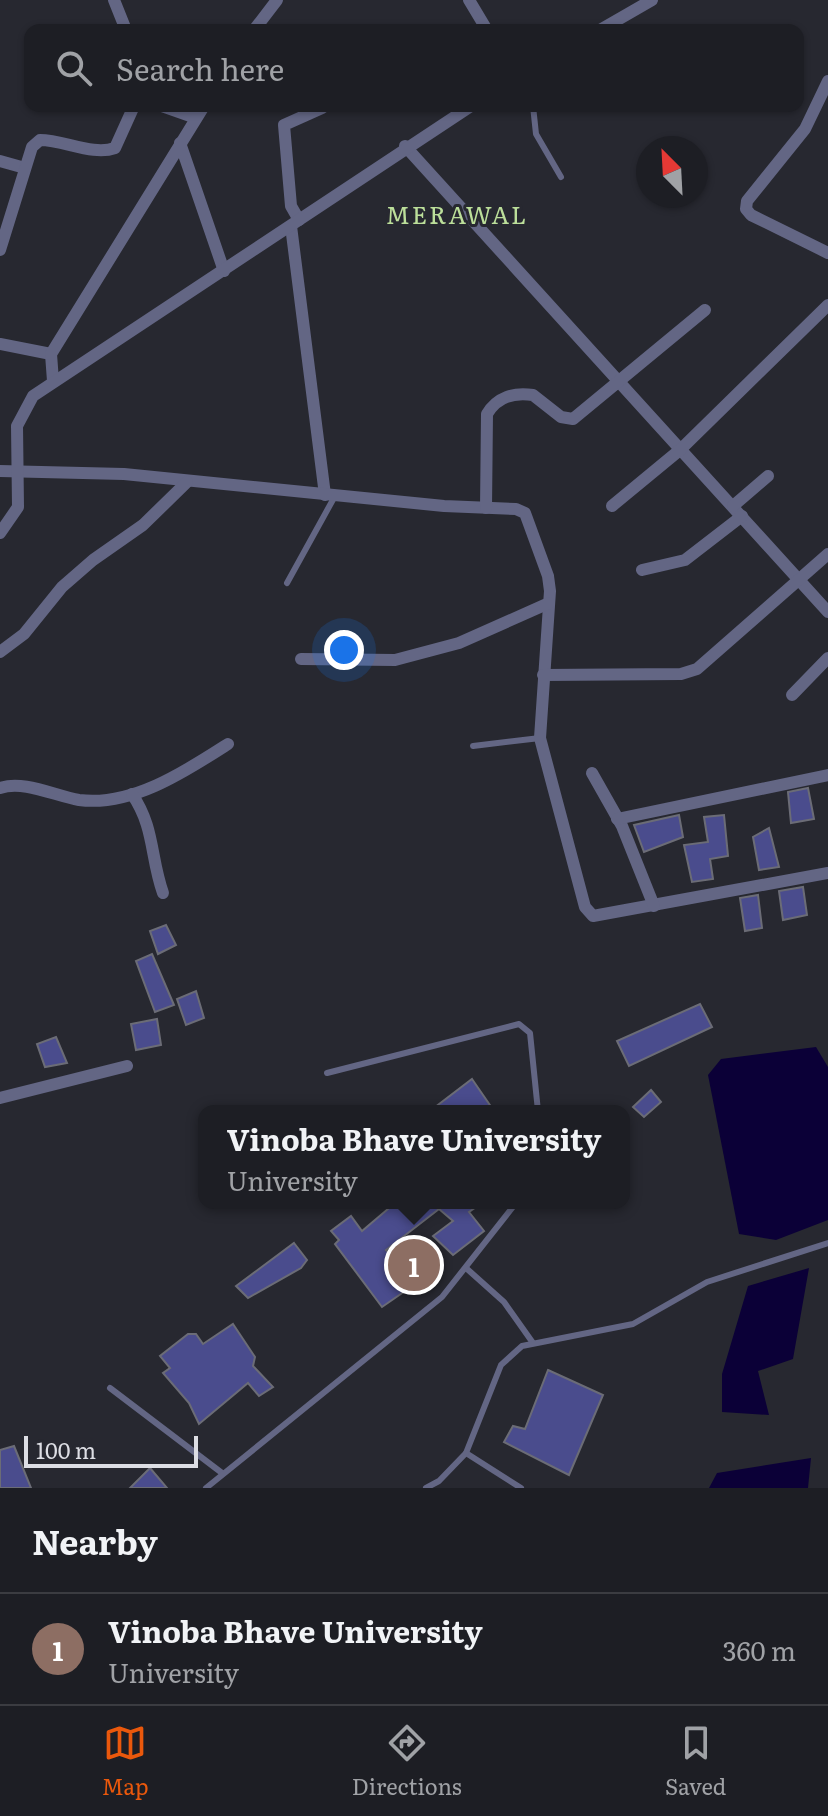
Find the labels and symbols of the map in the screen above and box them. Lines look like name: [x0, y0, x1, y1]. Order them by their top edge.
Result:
north arrow: [636, 136, 708, 208]
district label: MERAWAL: [386, 196, 528, 231]
your location: [324, 630, 364, 670]
pin: 1: [388, 1235, 440, 1295]
scale bar: [24, 1432, 198, 1468]

